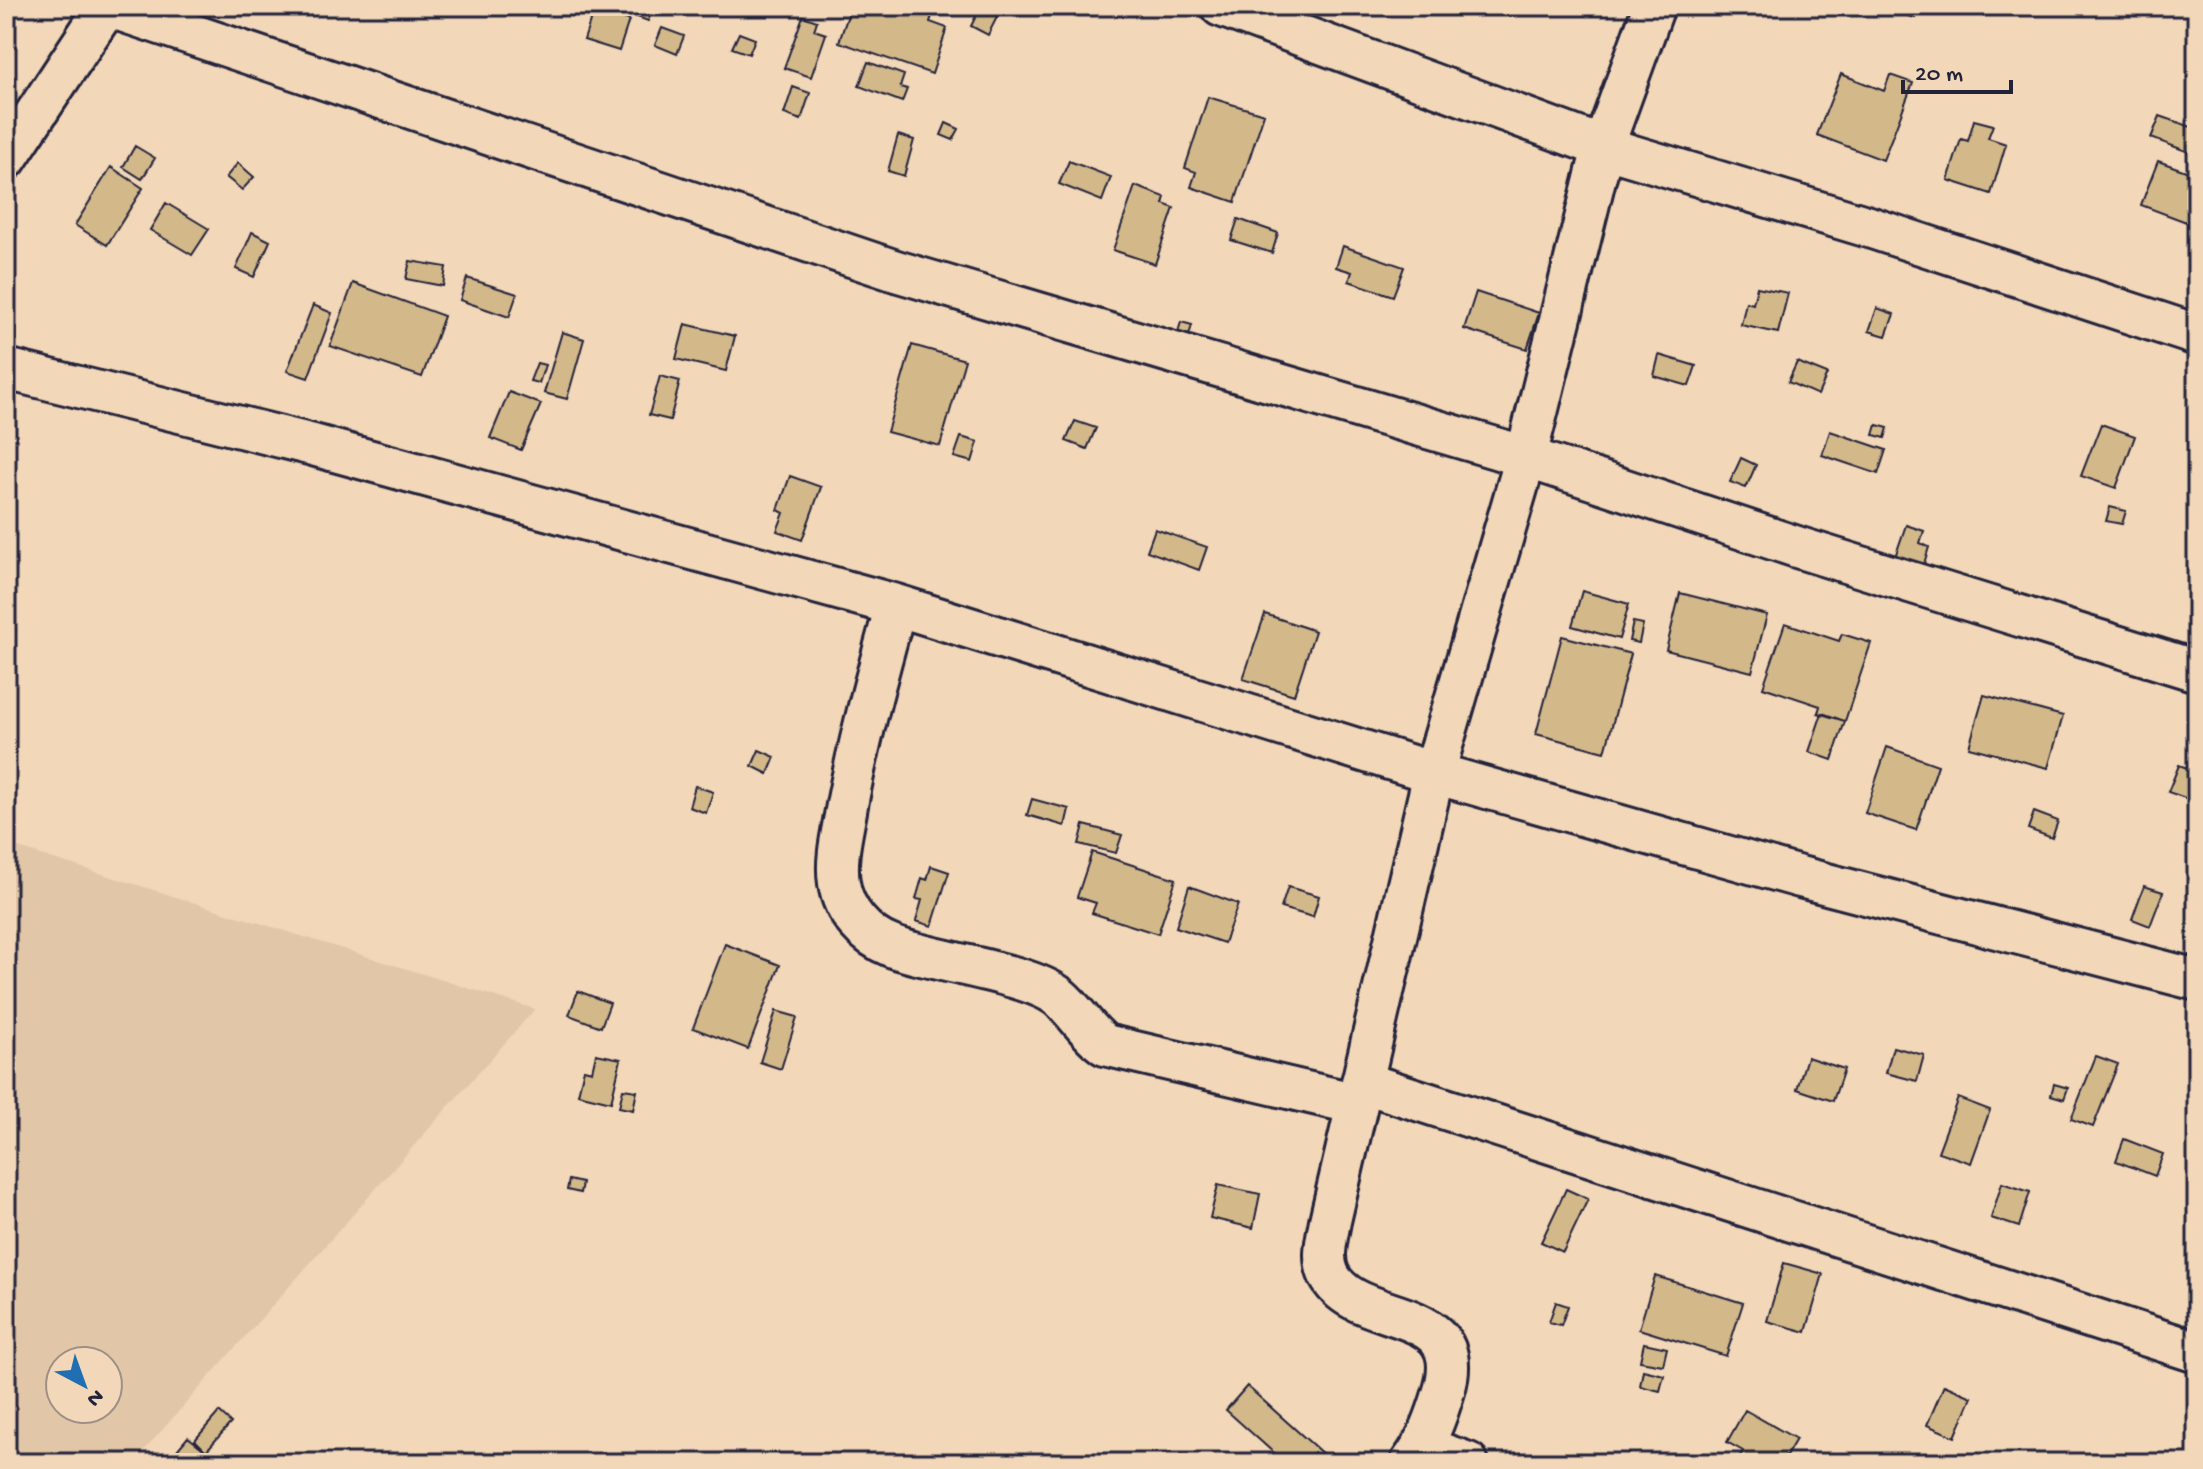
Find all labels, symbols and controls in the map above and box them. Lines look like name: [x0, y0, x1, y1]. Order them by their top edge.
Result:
scale bar: [1903, 44, 2011, 94]
text: 20 m: [1915, 61, 1963, 90]
north arrow: [44, 1345, 124, 1425]
text: N: [81, 1383, 108, 1412]

